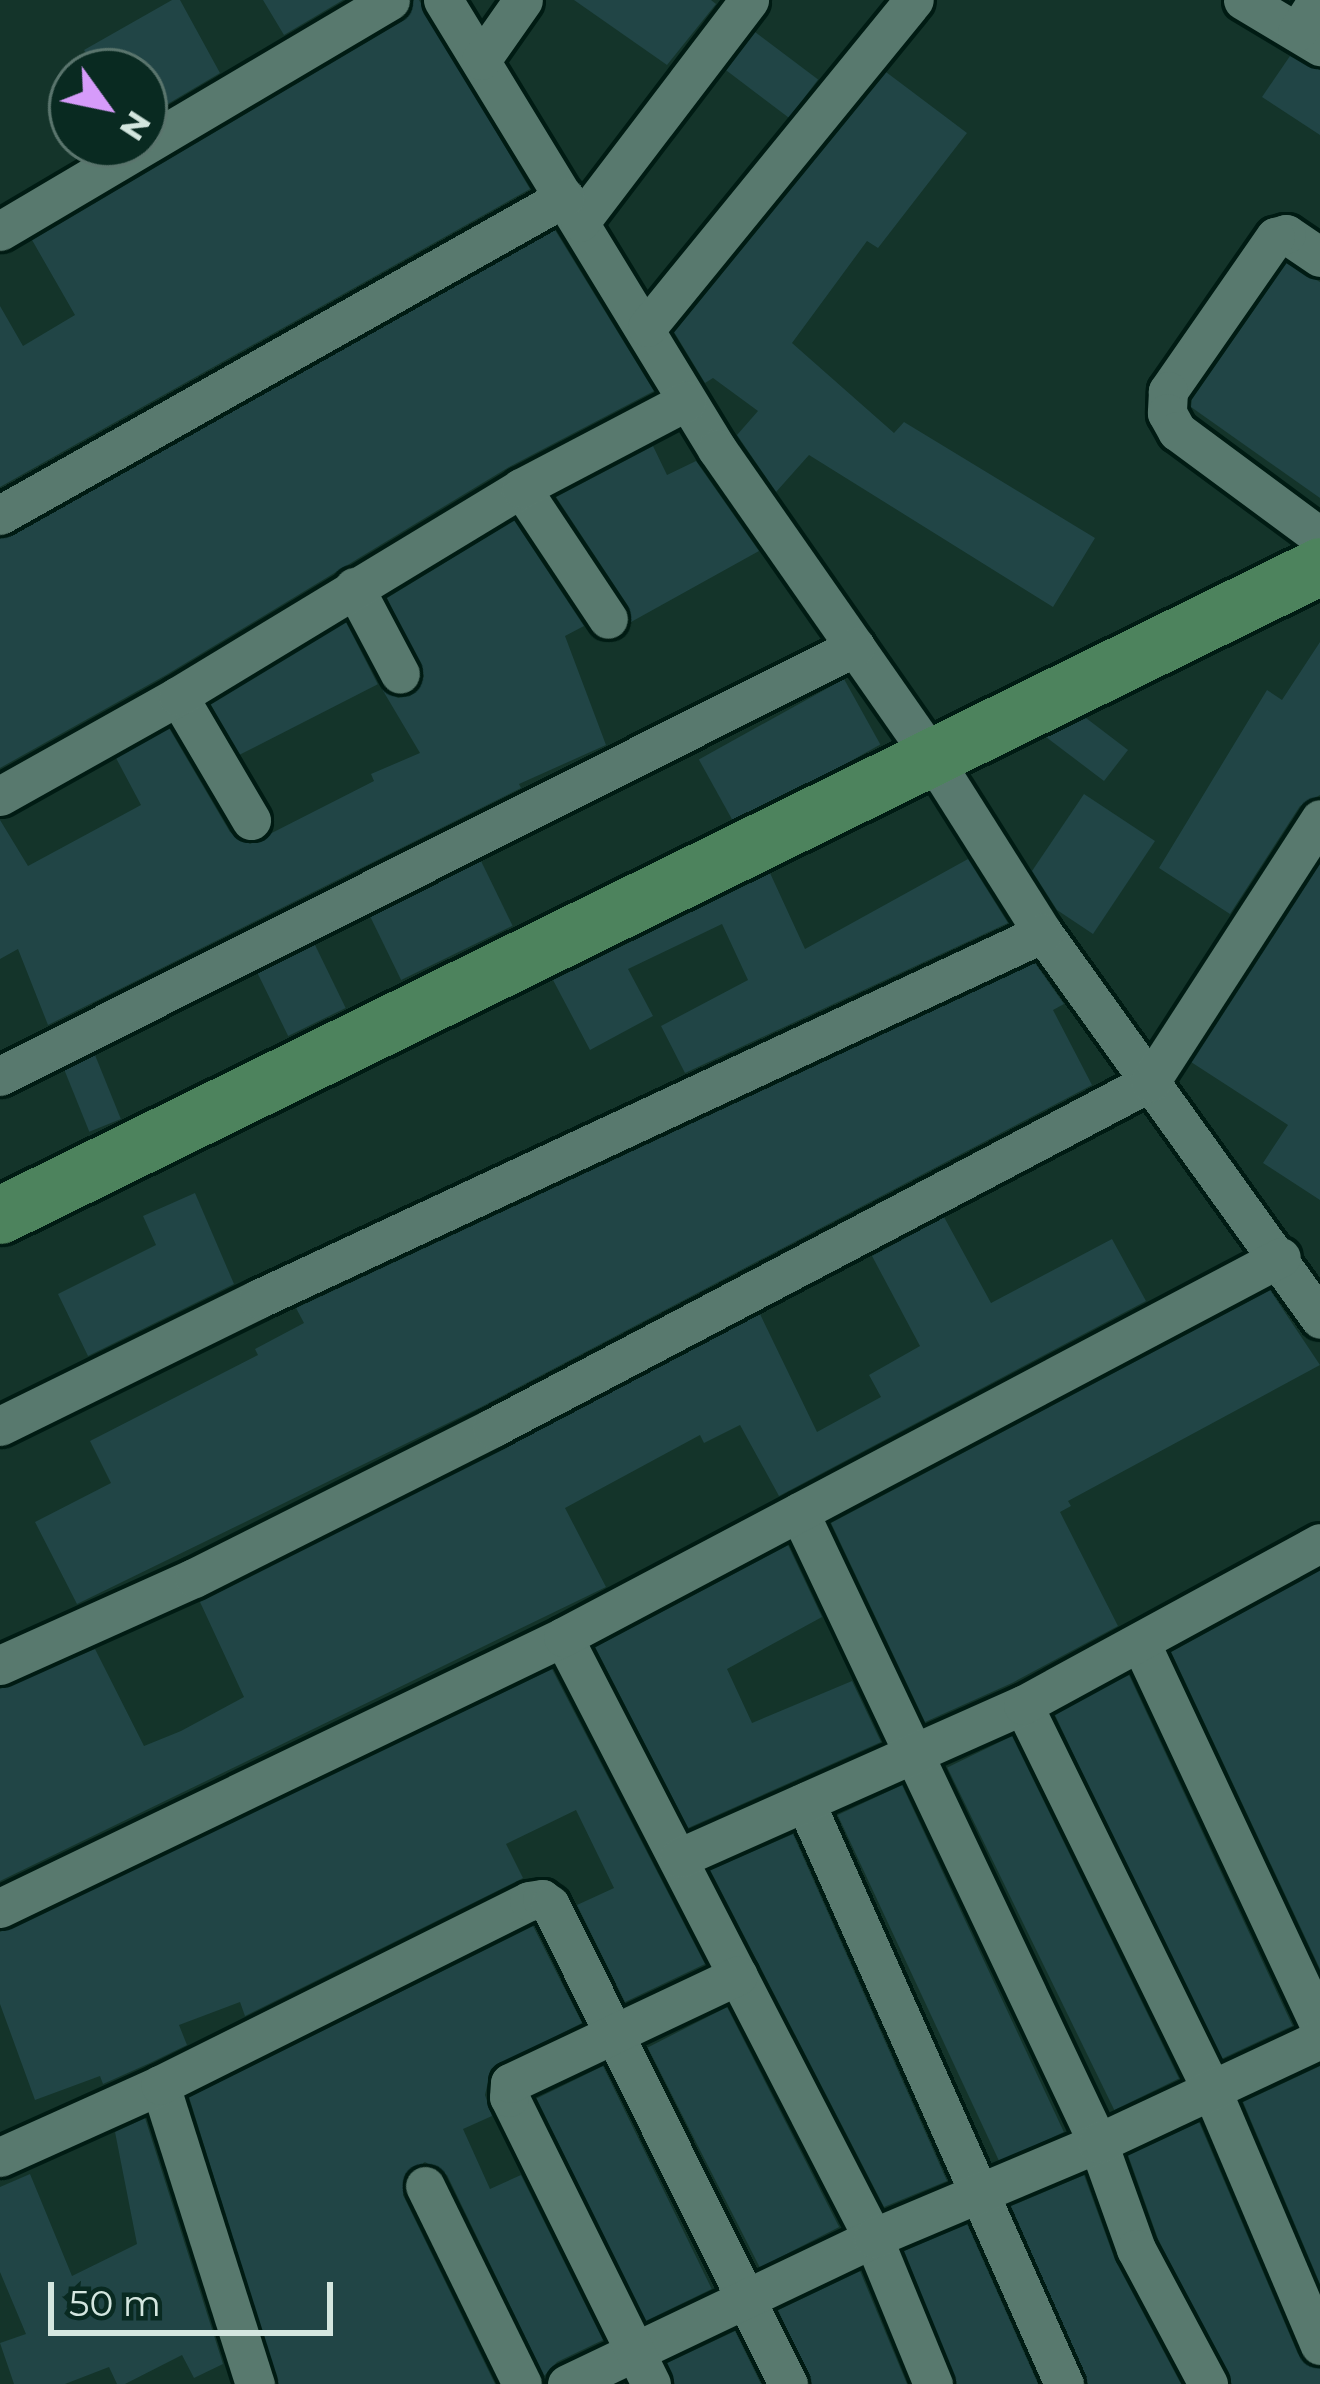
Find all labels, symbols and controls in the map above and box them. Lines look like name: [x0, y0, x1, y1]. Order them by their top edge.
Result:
north arrow: [48, 48, 168, 168]
text: N: [112, 104, 160, 148]
scale bar: [54, 2258, 339, 2332]
text: 50 m: [69, 2281, 161, 2325]

